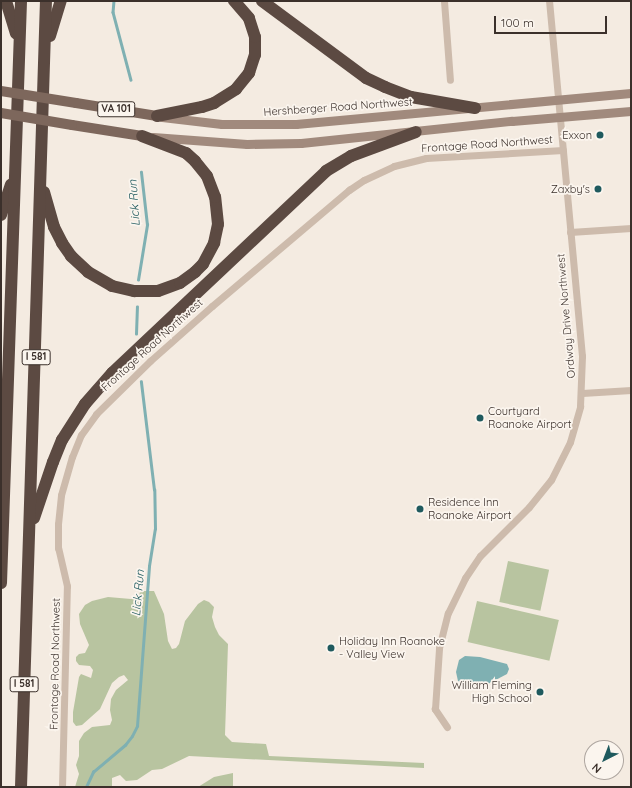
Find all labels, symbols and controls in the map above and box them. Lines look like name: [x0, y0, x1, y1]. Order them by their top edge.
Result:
scale bar: [496, 8, 609, 34]
text: 100 m: [501, 15, 534, 30]
street label: Hershberger Road Northwest: [263, 95, 413, 119]
road number: VA 101: [97, 101, 135, 117]
place label: Exxon: [562, 128, 592, 142]
marker: Exxon: [595, 130, 605, 140]
street label: Frontage Road Northwest: [421, 133, 553, 155]
water label: Lick Run: [125, 179, 143, 227]
place label: Zaxby's: [551, 182, 590, 196]
marker: Zaxby's: [593, 184, 603, 194]
street label: Ordway Drive Northwest: [554, 253, 578, 379]
street label: Frontage Road Northwest: [99, 296, 205, 394]
road number: I 581: [21, 349, 51, 365]
place label: Courtyard Roanoke Airport: [488, 405, 571, 431]
marker: Courtyard Roanoke Airport: [475, 413, 485, 423]
place label: Residence Inn Roanoke Airport: [428, 496, 511, 522]
marker: Residence Inn Roanoke Airport: [415, 504, 425, 514]
water label: Lick Run: [129, 569, 147, 617]
street label: Frontage Road Northwest: [47, 598, 63, 730]
place label: Holiday Inn Roanoke - Valley View: [339, 635, 445, 661]
marker: Holiday Inn Roanoke - Valley View: [326, 643, 336, 653]
road number: I 581: [9, 676, 39, 692]
place label: William Fleming High School: [451, 679, 532, 705]
marker: William Fleming High School: [535, 687, 545, 697]
north arrow: [584, 740, 624, 780]
text: N: [589, 760, 604, 776]

